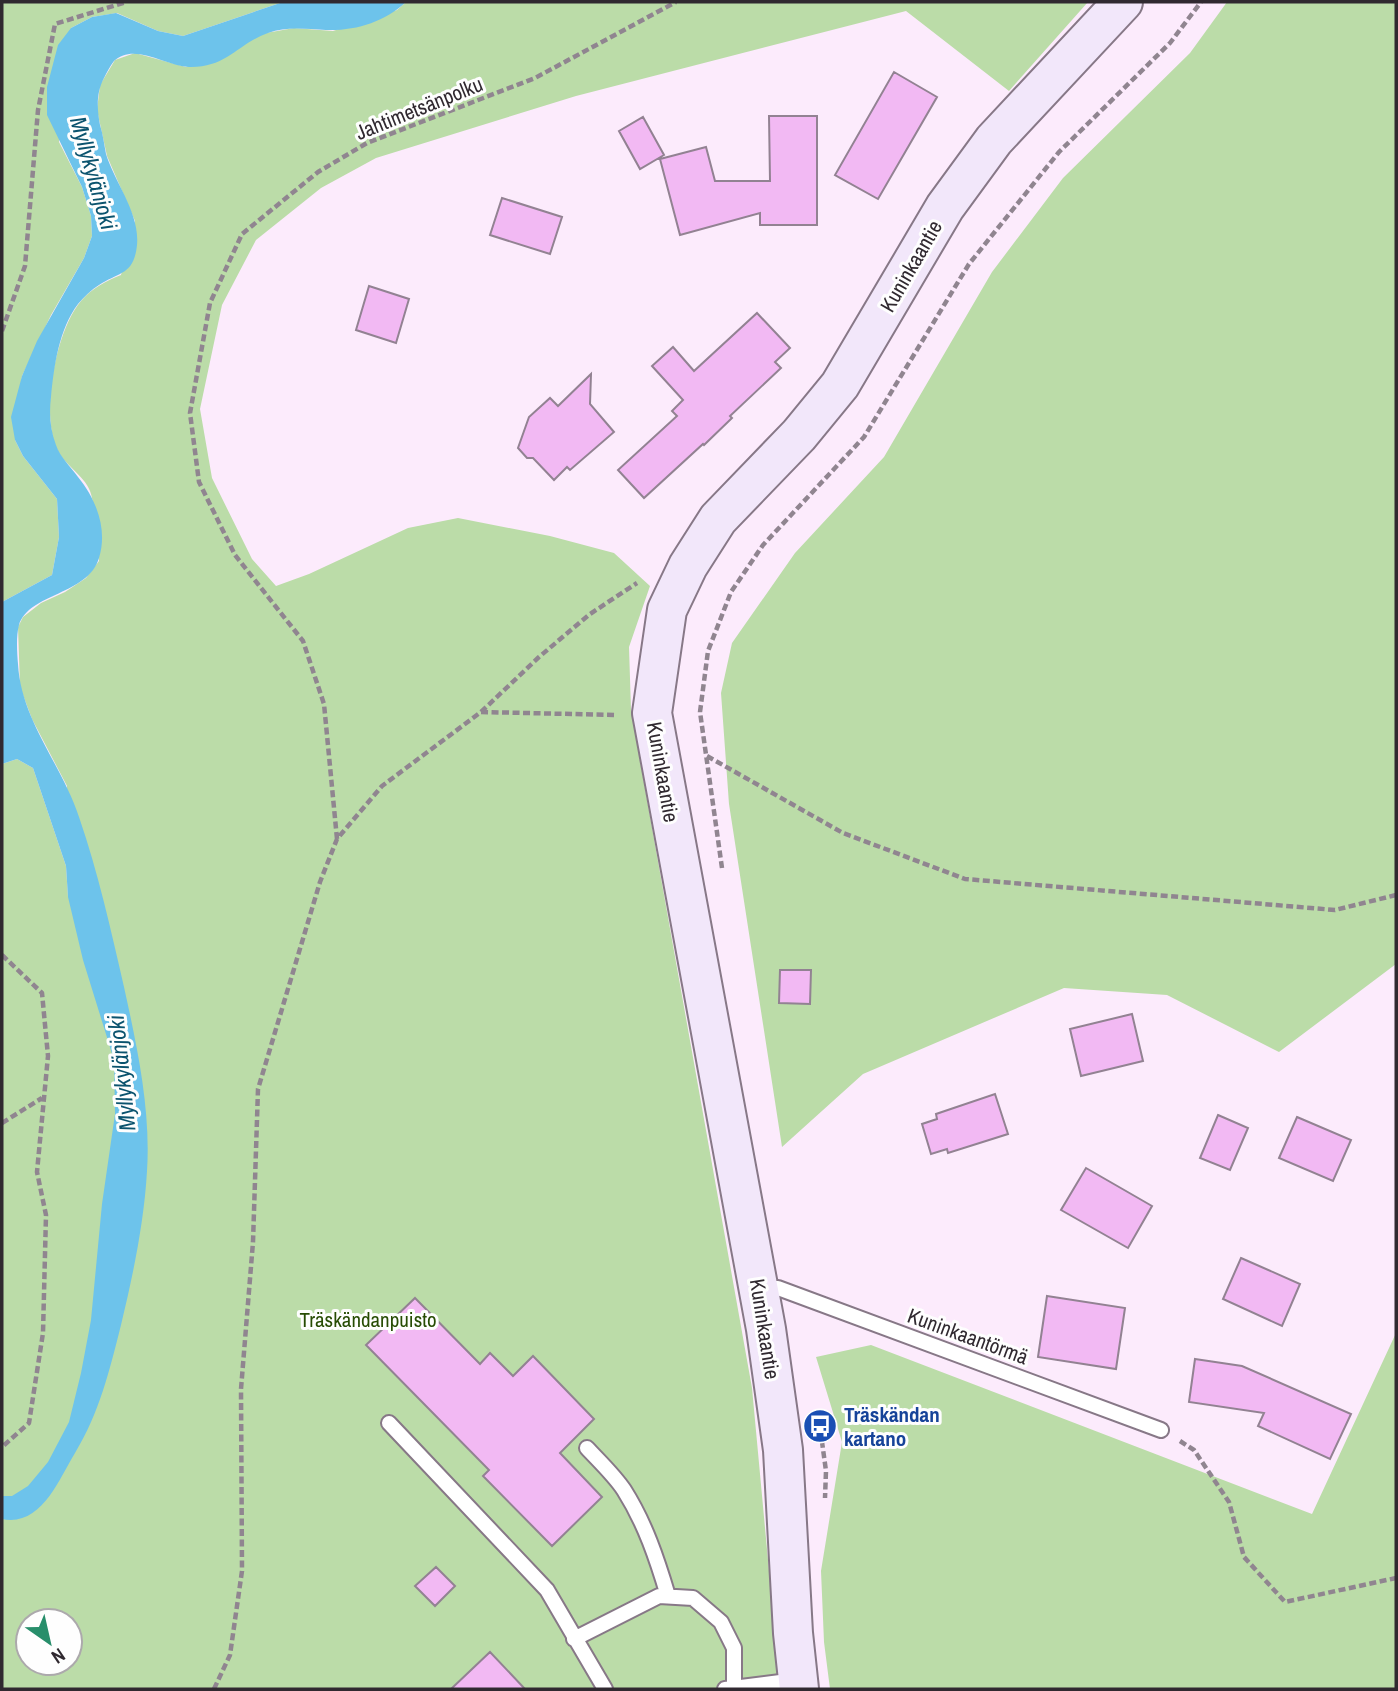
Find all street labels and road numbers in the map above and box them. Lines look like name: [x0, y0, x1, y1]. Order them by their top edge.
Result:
street label: Jahtimetsänpolku: [351, 69, 487, 147]
street label: Kuninkaantie: [873, 215, 949, 317]
street label: Kuninkaantie: [640, 720, 686, 824]
street label: Kuninkaantie: [743, 1277, 787, 1381]
street label: Kuninkaantörmä: [904, 1301, 1033, 1371]

